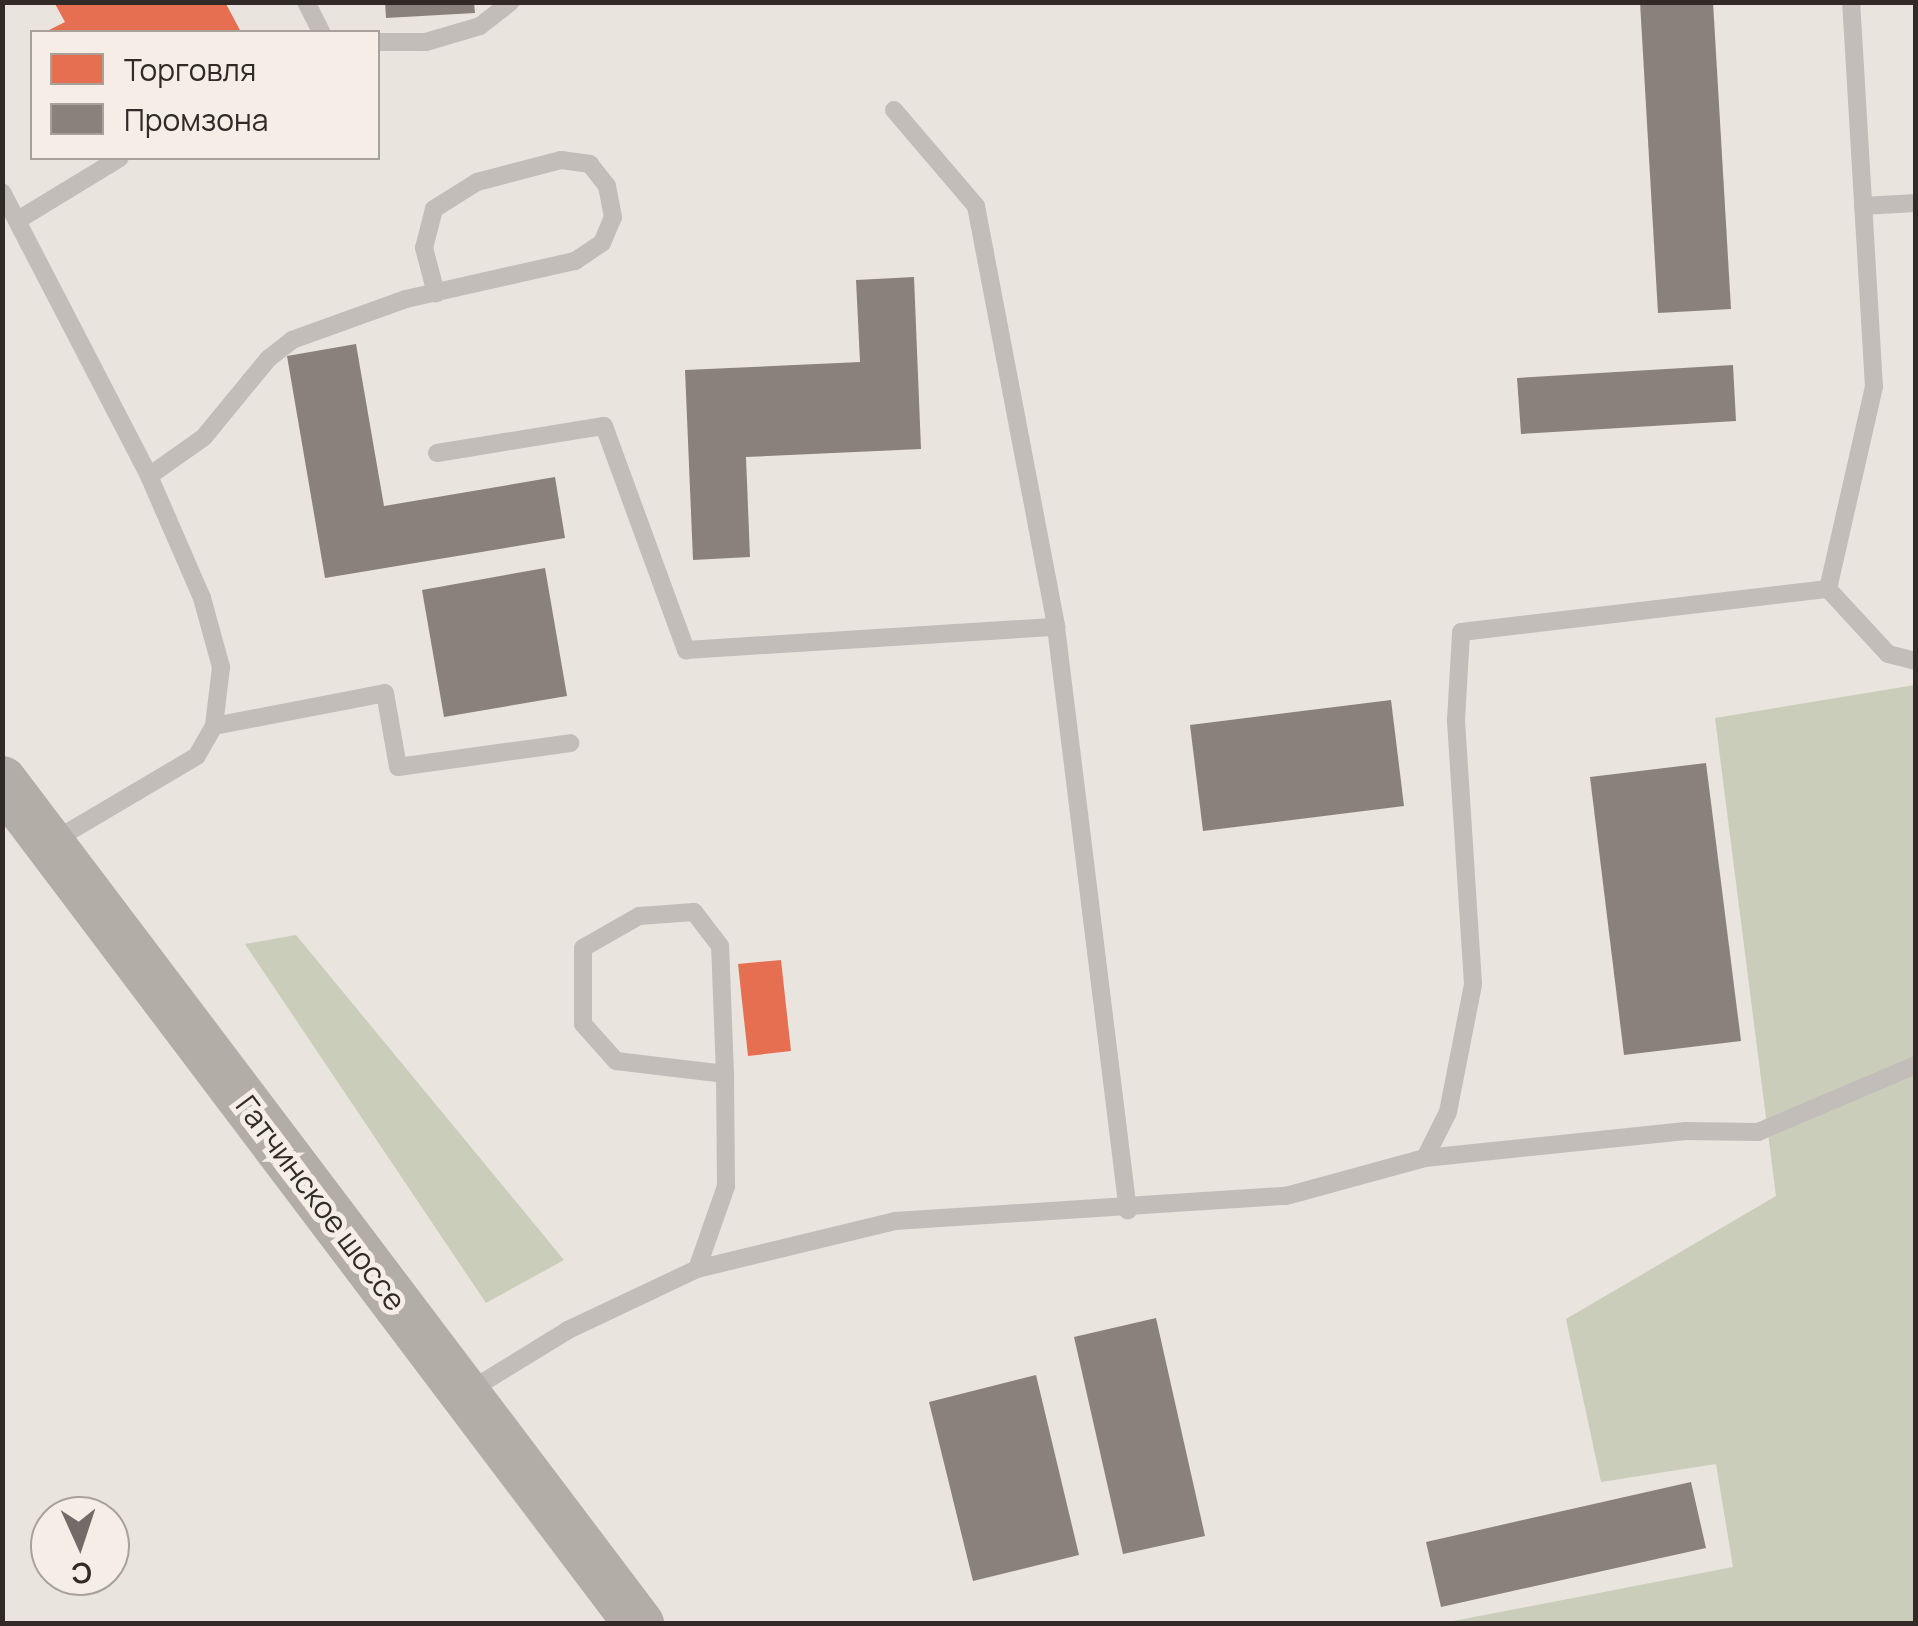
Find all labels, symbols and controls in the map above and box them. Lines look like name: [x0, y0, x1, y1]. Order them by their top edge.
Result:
legend: [30, 30, 380, 160]
text: Торговля: [124, 49, 256, 90]
text: Промзона: [124, 99, 268, 140]
street label: Гатчинское шоссе: [228, 1088, 414, 1318]
north arrow: [30, 1496, 130, 1596]
text: С: [70, 1554, 93, 1593]

